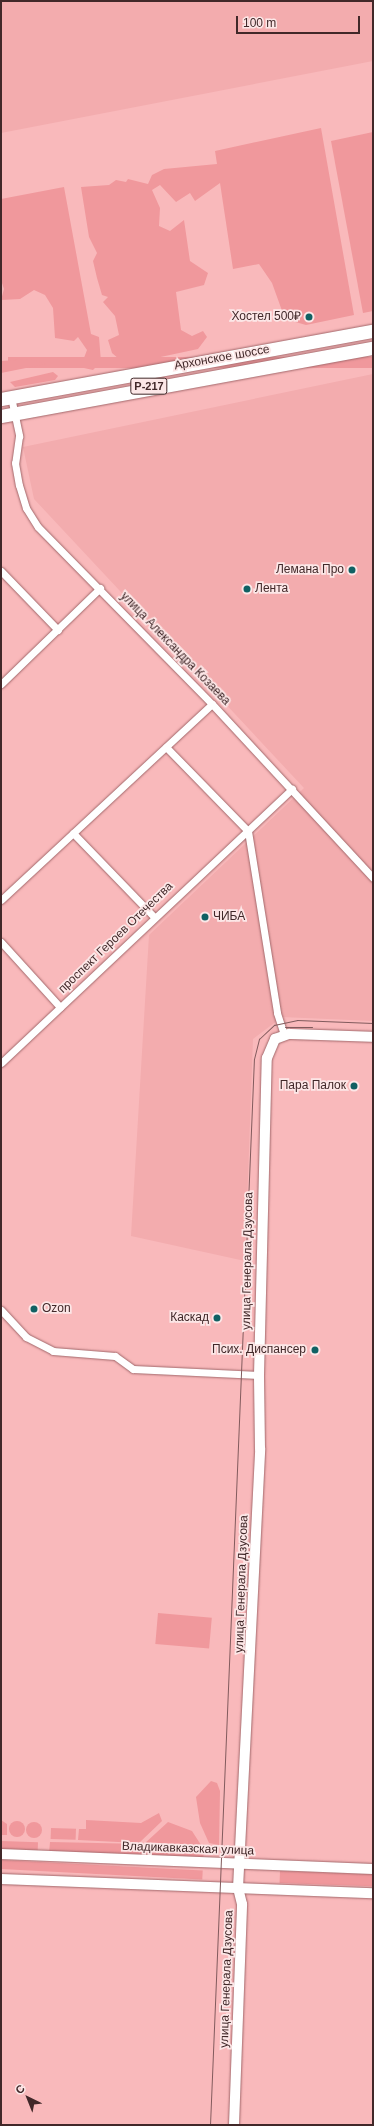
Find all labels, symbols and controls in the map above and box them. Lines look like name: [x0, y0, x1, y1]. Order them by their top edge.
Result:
scale bar: [238, 8, 362, 34]
text: 100 m: [243, 16, 276, 30]
place label: Хостел 500₽: [231, 310, 301, 324]
marker: Хостел 500₽: [304, 312, 314, 322]
street label: Архонское шоссе: [173, 343, 271, 373]
road number: Р-217: [130, 377, 168, 395]
place label: Лемана Про: [276, 563, 344, 577]
marker: Лемана Про: [347, 565, 357, 575]
place label: Лента: [255, 582, 288, 596]
marker: Лента: [242, 584, 252, 594]
street label: улица Александра Козаева: [117, 589, 233, 709]
street label: проспект Героев Отечества: [56, 879, 176, 997]
place label: ЧИБА: [213, 910, 245, 924]
marker: ЧИБА: [200, 912, 210, 922]
place label: Пара Палок: [280, 1079, 346, 1093]
marker: Пара Палок: [349, 1081, 359, 1091]
street label: улица Генерала Дзусова: [240, 1192, 256, 1330]
place label: Ozon: [42, 1302, 71, 1316]
marker: Ozon: [29, 1304, 39, 1314]
place label: Каскад: [170, 1311, 209, 1325]
marker: Каскад: [212, 1313, 222, 1323]
place label: Псих. Диспансер: [212, 1343, 306, 1357]
marker: Псих. Диспансер: [309, 1344, 321, 1356]
street label: улица Генерала Дзусова: [232, 1515, 252, 1653]
street label: Владикавказская улица: [122, 1839, 254, 1859]
street label: улица Генерала Дзусова: [217, 1910, 237, 2048]
north arrow: [8, 2078, 48, 2118]
text: С: [13, 2082, 27, 2096]

